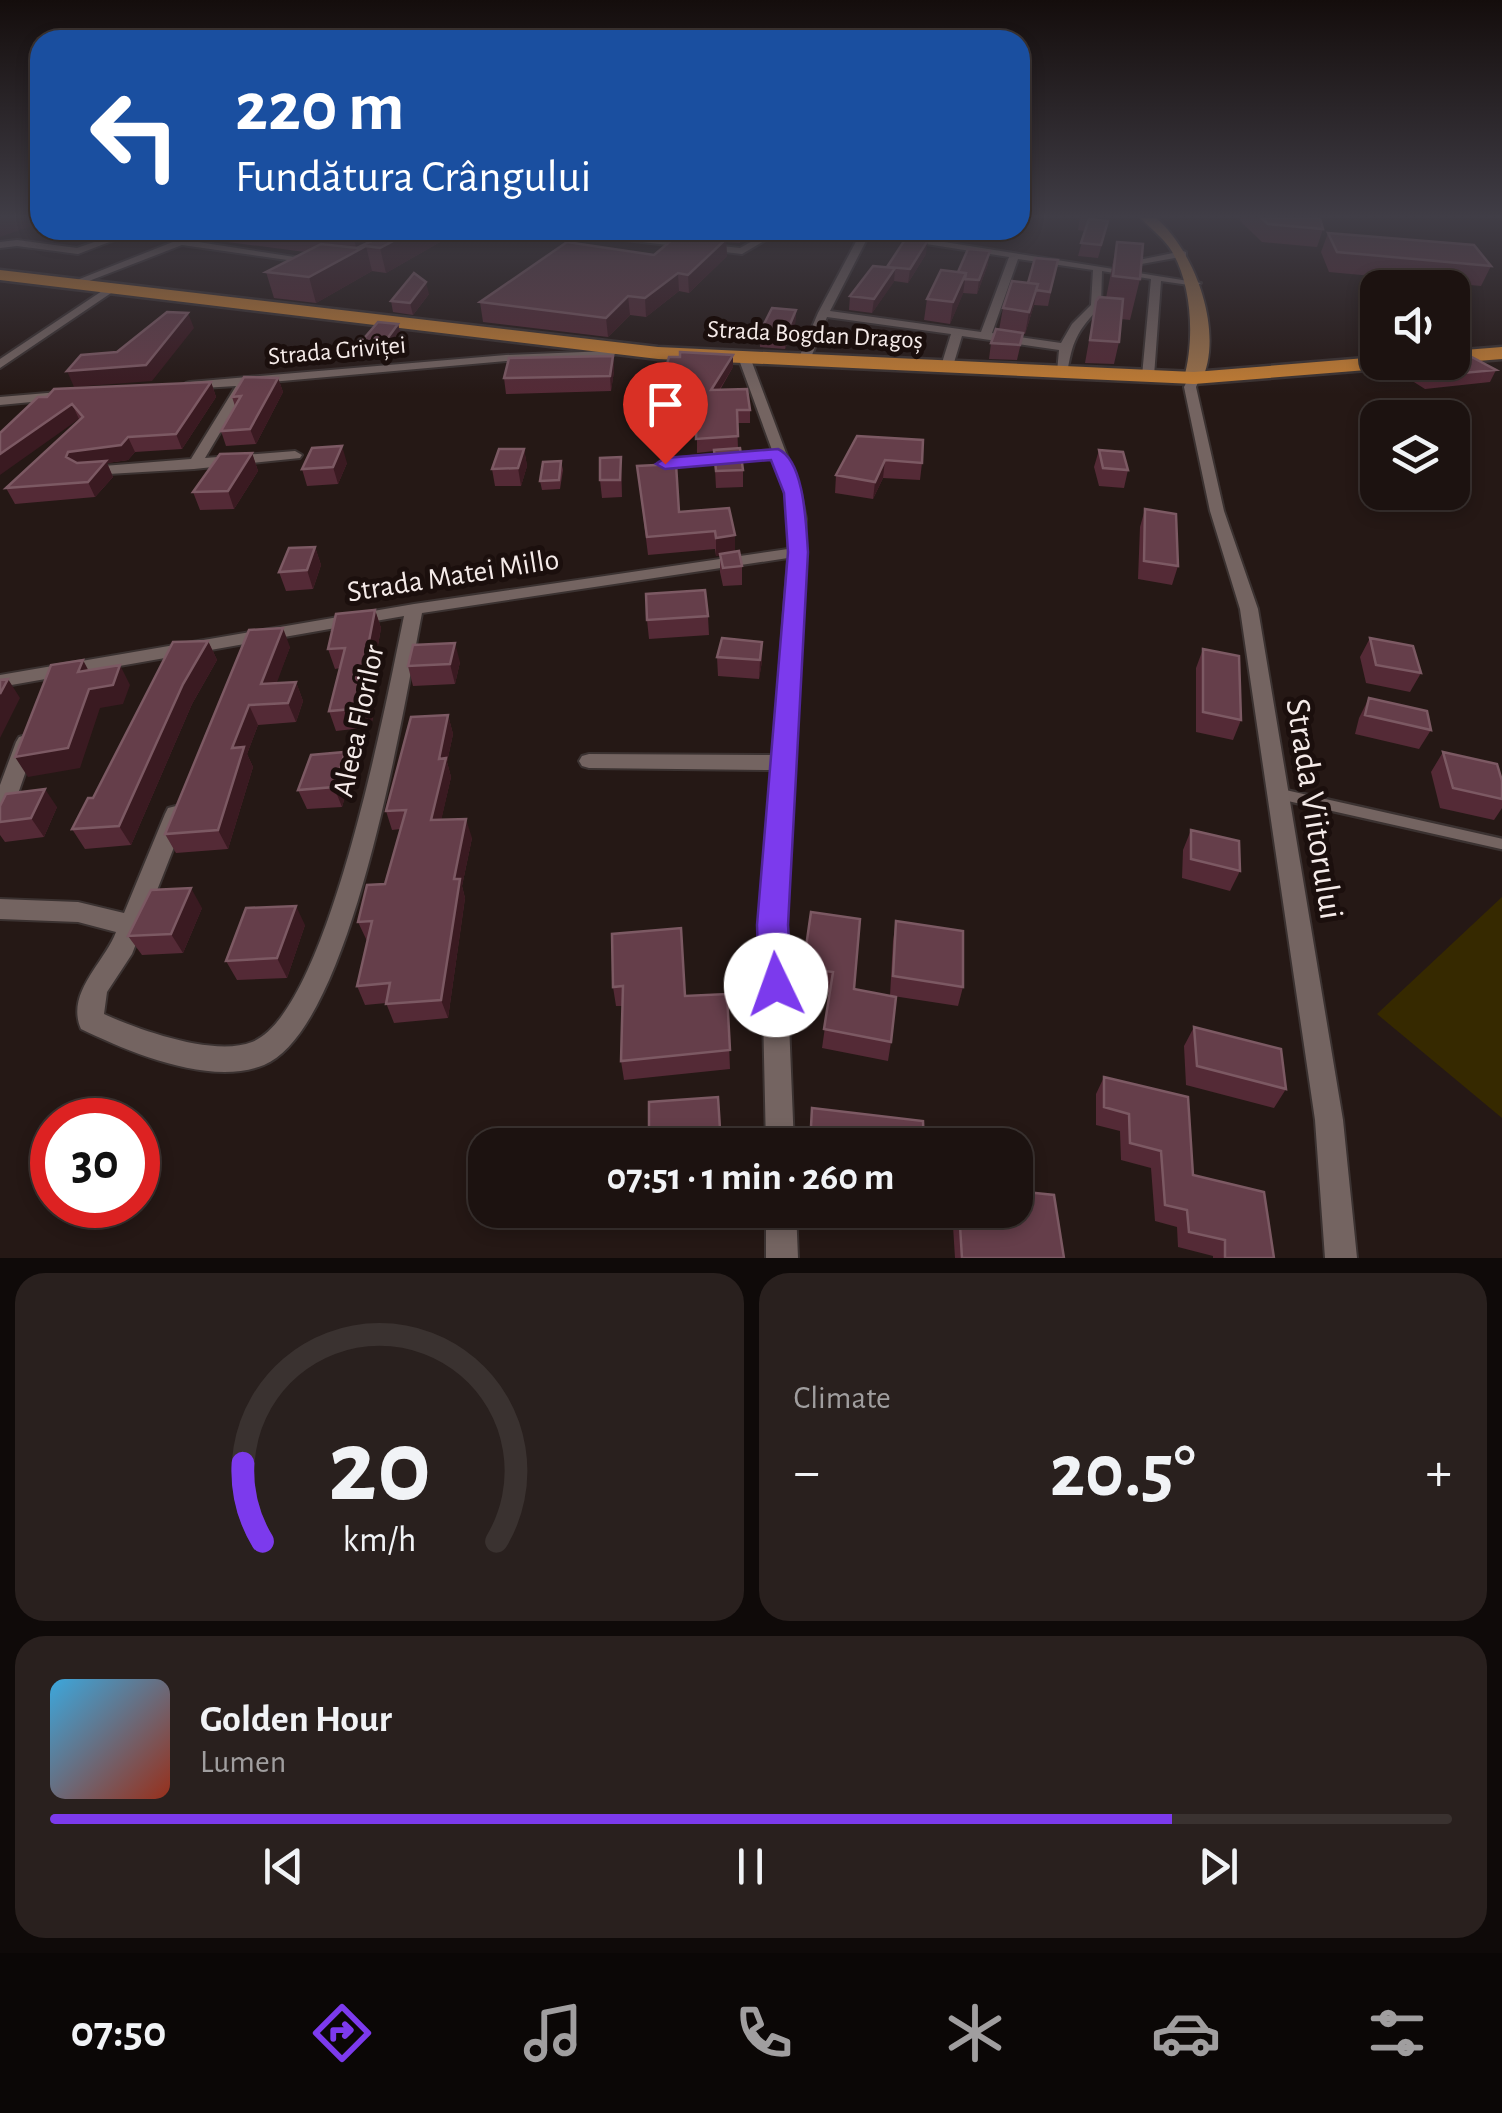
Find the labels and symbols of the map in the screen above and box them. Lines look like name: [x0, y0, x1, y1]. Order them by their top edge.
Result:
street label: Strada Bogdan Dragoș: [706, 317, 923, 355]
street label: Strada Griviței: [267, 333, 407, 371]
pin: [623, 362, 708, 465]
street label: Strada Matei Millo: [345, 544, 561, 608]
street label: Aleea Florilor: [328, 642, 390, 800]
street label: Strada Viitorului: [1279, 696, 1349, 922]
position arrow: [724, 933, 828, 1037]
speed limit sign: 30: [30, 1098, 160, 1228]

